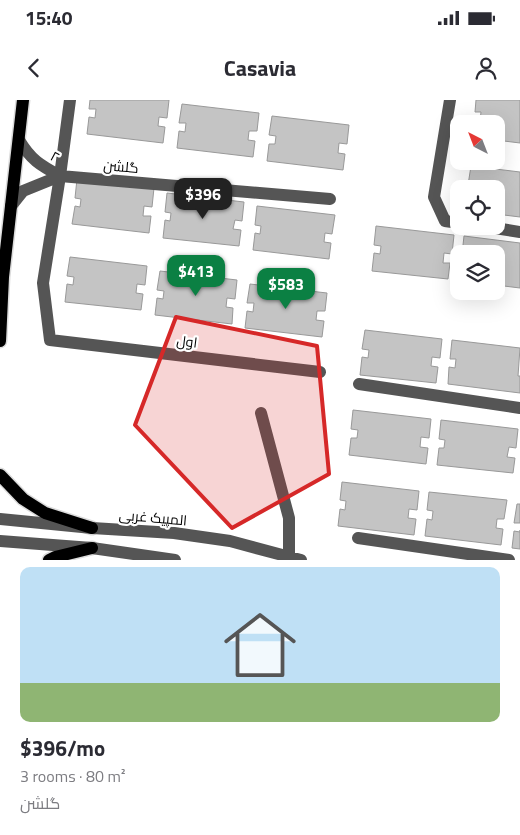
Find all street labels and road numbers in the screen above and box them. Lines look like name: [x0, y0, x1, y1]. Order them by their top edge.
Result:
street label: ۲: [47, 145, 63, 167]
street label: گلشن: [102, 154, 140, 178]
street label: اول: [175, 329, 199, 353]
street label: المپیک غربی: [118, 504, 188, 530]

